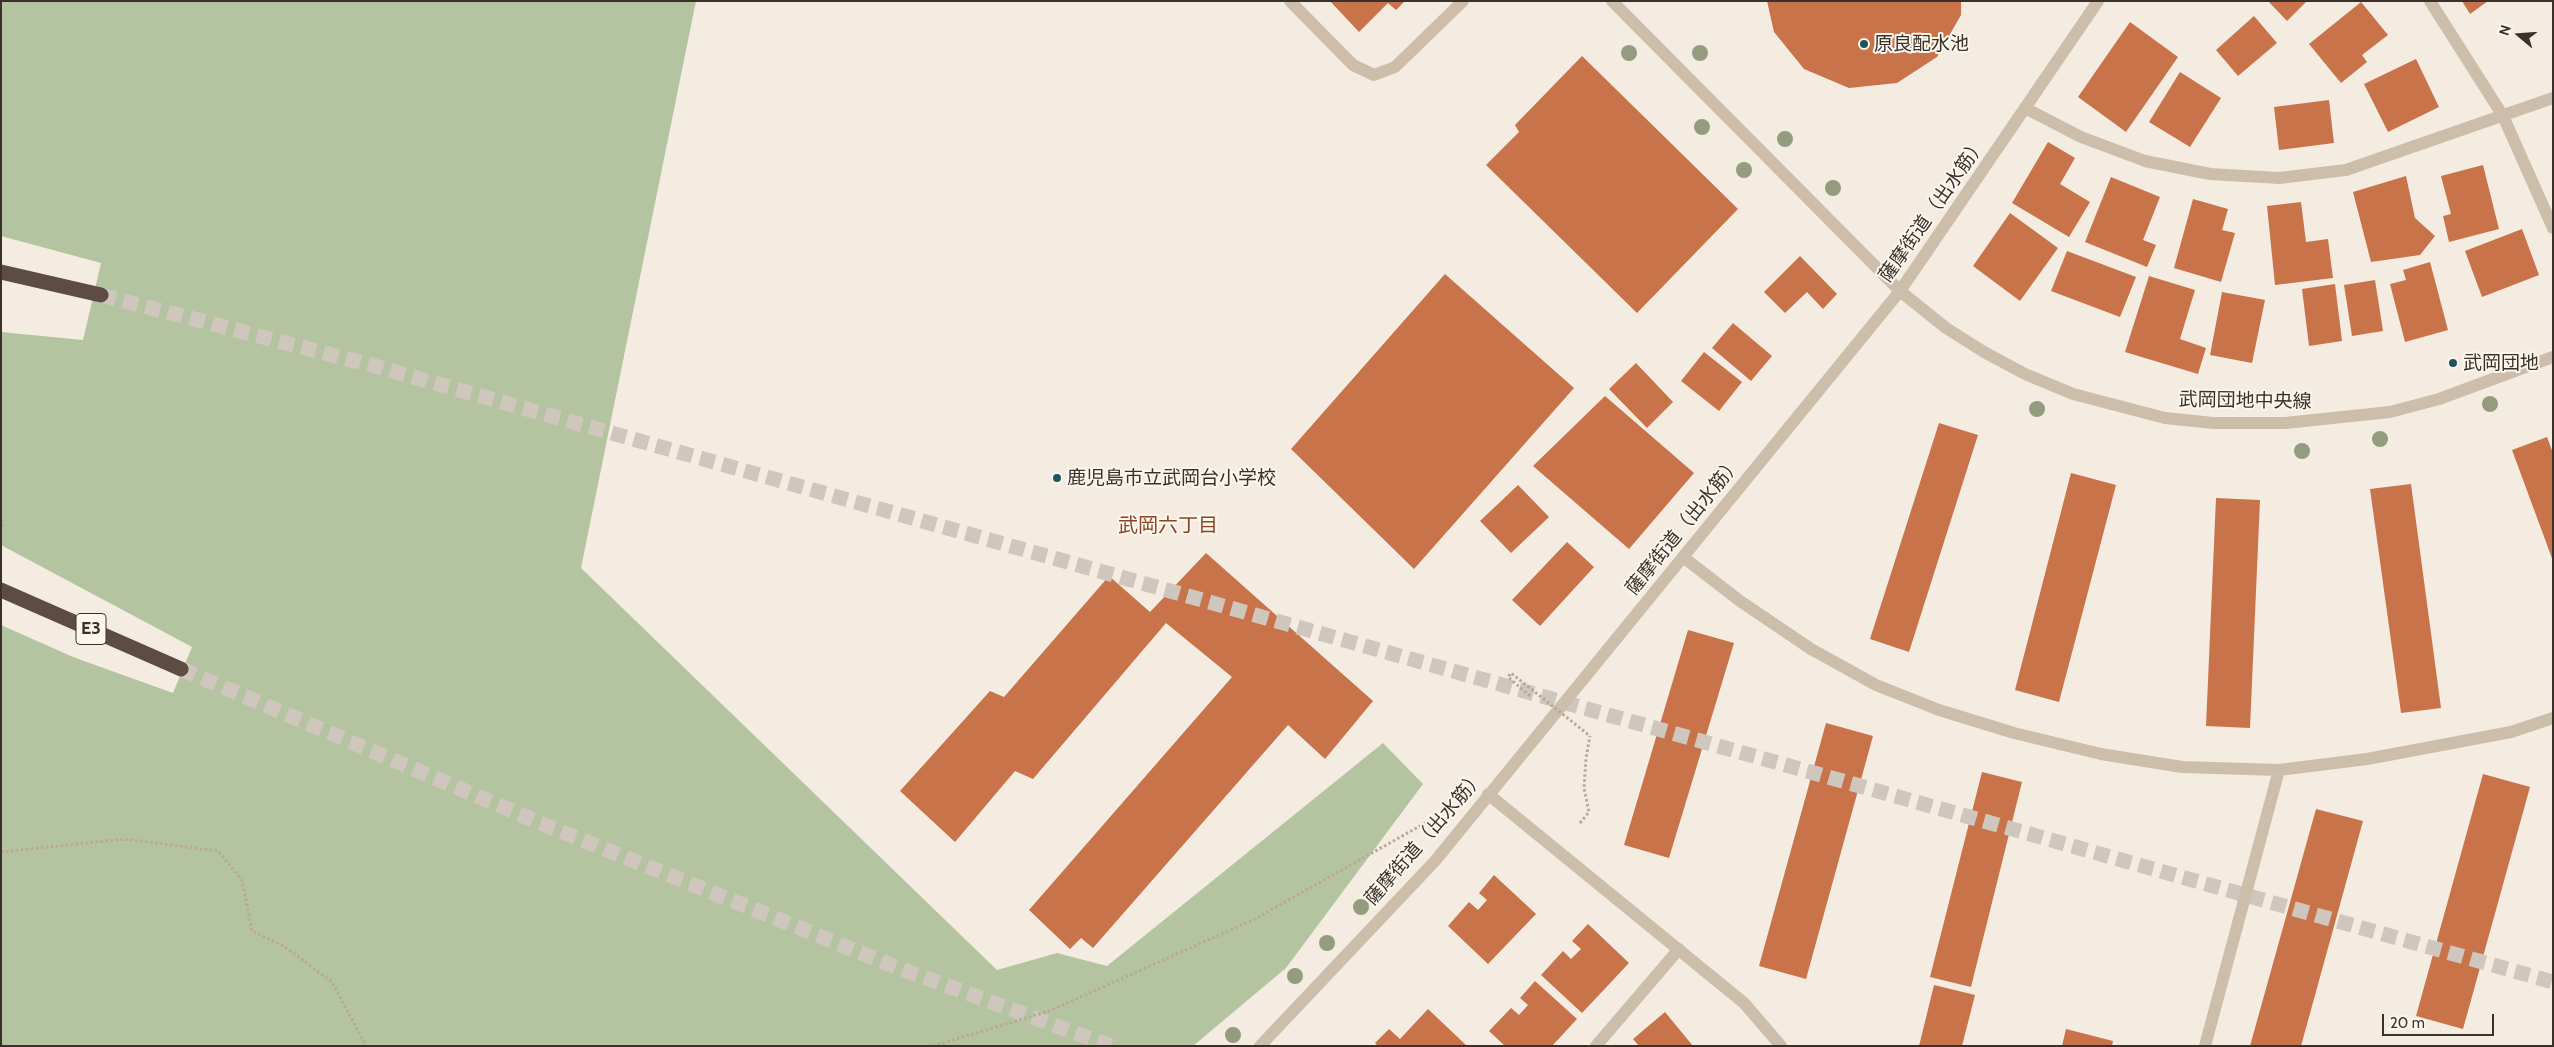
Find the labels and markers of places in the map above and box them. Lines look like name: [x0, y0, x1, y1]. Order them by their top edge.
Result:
place label: 原良配水池: [1874, 33, 1969, 55]
marker: 原良配水池: [1858, 38, 1870, 50]
place label: 武岡団地: [2463, 352, 2539, 374]
marker: 武岡団地: [2447, 357, 2459, 369]
place label: 鹿児島市立武岡台小学校: [1067, 467, 1276, 489]
marker: 鹿児島市立武岡台小学校: [1051, 472, 1063, 484]

